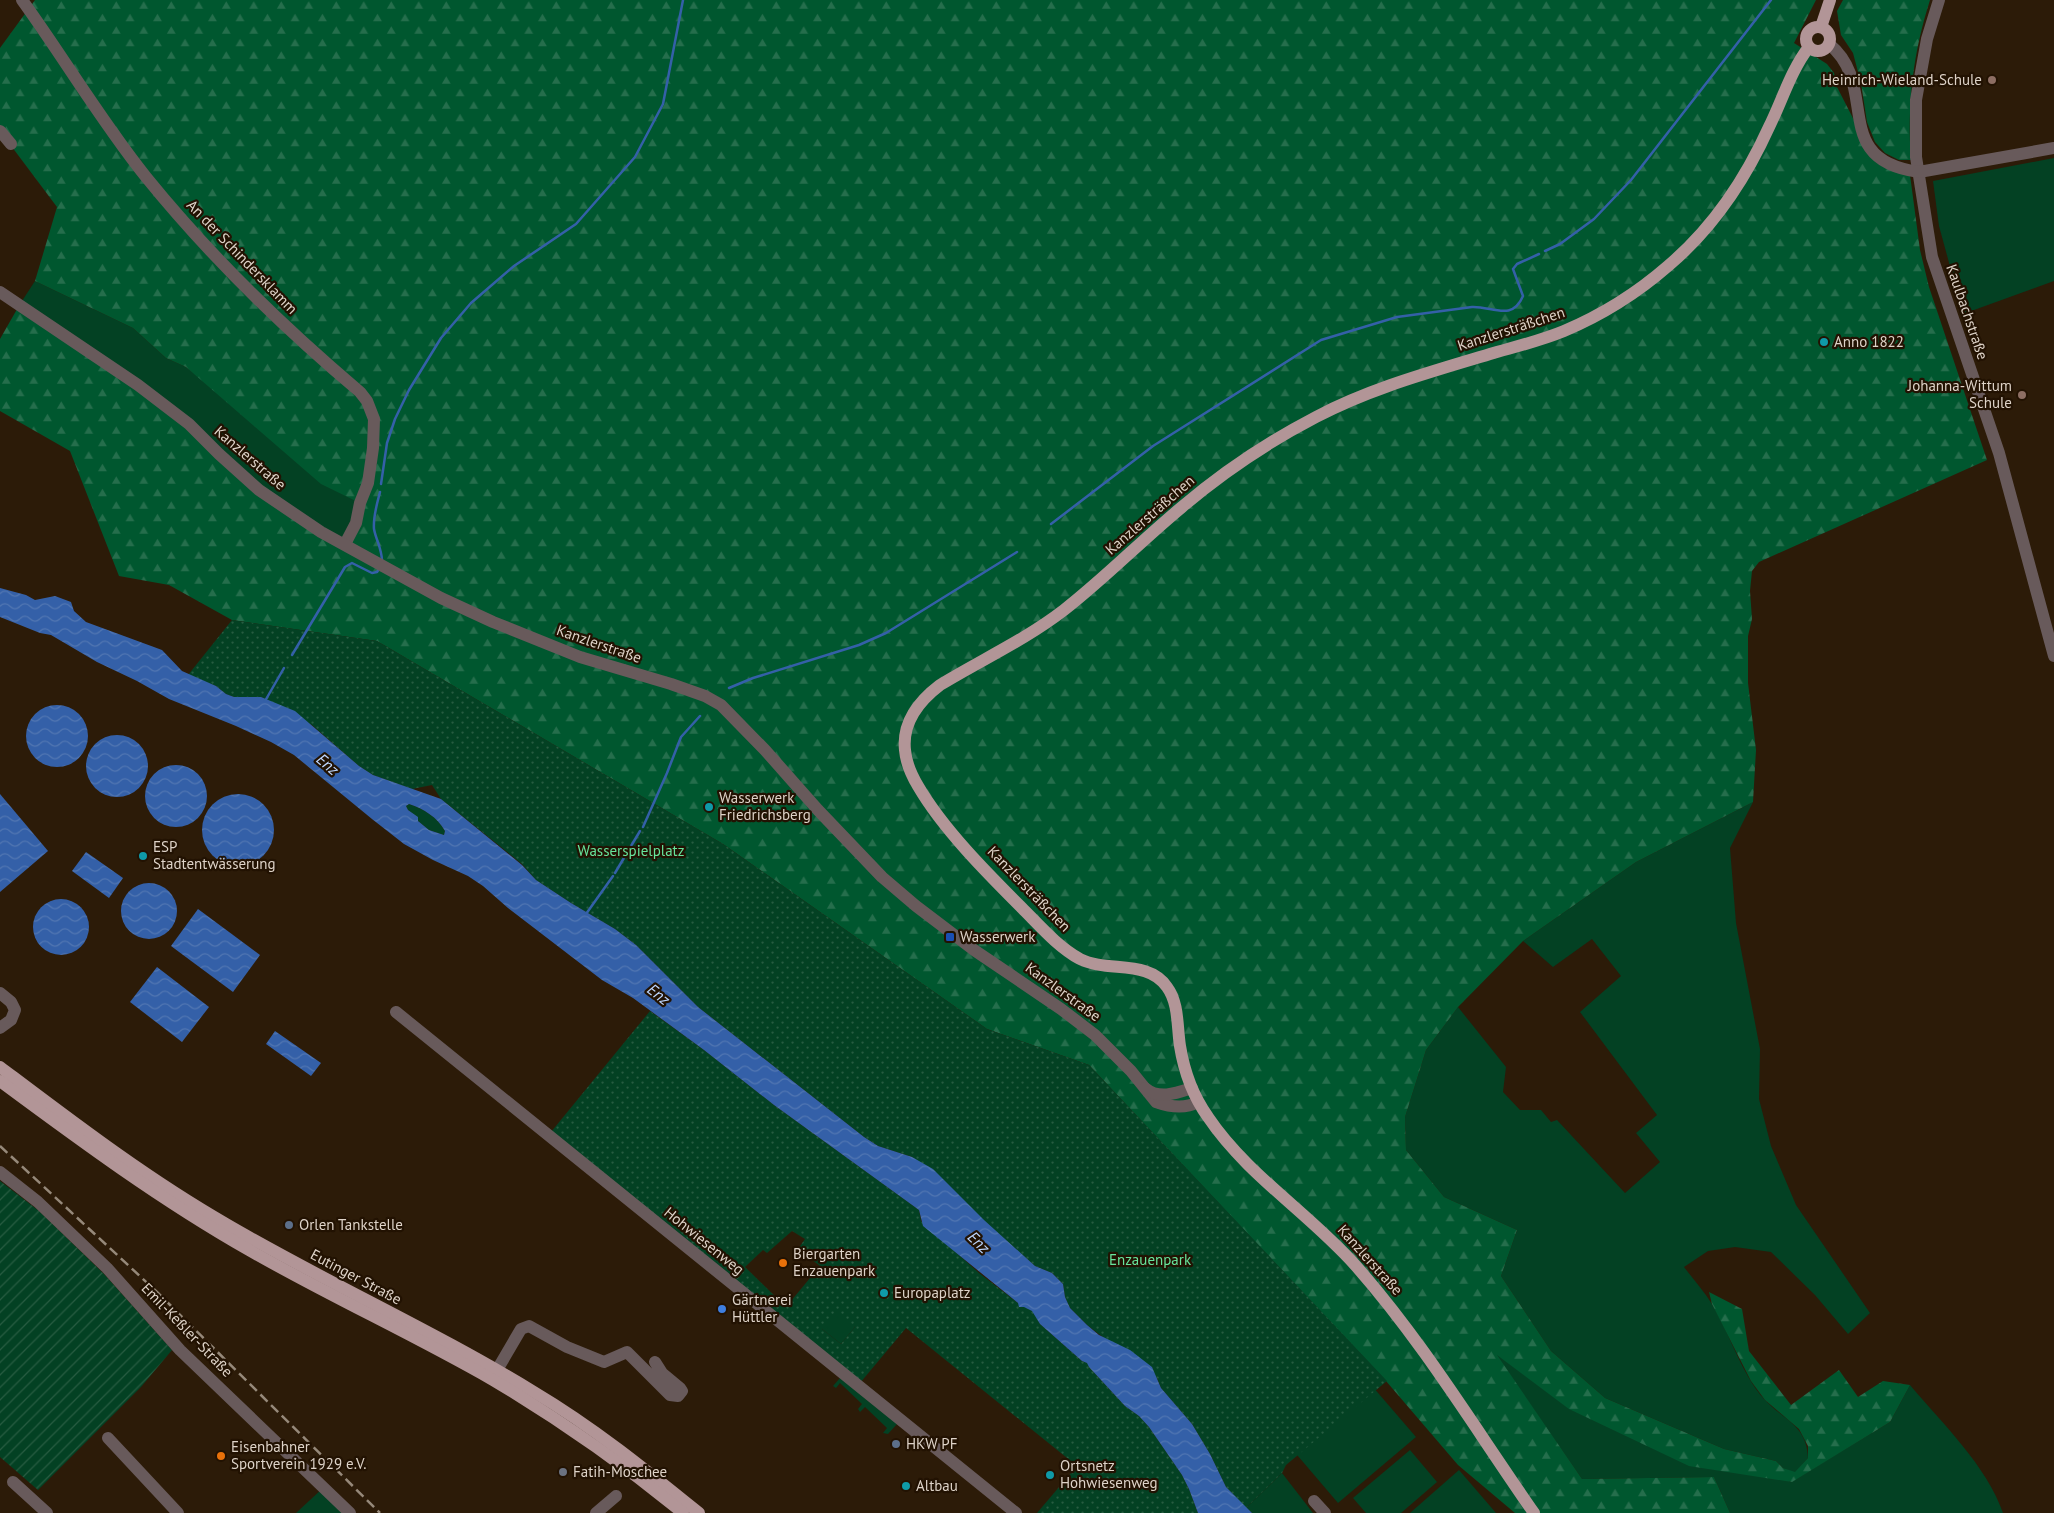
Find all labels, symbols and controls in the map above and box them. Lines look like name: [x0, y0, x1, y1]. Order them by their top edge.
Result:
place label: Heinrich-Wieland-Schule: [1822, 70, 1982, 89]
marker: Heinrich-Wieland-Schule: [1986, 74, 1998, 86]
street label: An der Schindersklamm: [183, 196, 302, 318]
street label: Kaulbachstraße: [1942, 262, 1993, 362]
street label: Kanzlersträßchen: [1455, 302, 1567, 355]
place label: Anno 1822: [1834, 332, 1904, 351]
marker: Anno 1822: [1818, 336, 1830, 348]
place label: Johanna-Wittum Schule: [1907, 376, 2012, 412]
marker: Johanna-Wittum Schule: [2016, 389, 2028, 401]
street label: Kanzlerstraße: [211, 421, 290, 494]
street label: Kanzlersträßchen: [1101, 471, 1198, 558]
street label: Kanzlerstraße: [554, 620, 644, 667]
water label: Enz: [313, 749, 344, 780]
place label: Wasserwerk Friedrichsberg: [719, 788, 811, 824]
marker: Wasserwerk Friedrichsberg: [703, 801, 715, 813]
place label: ESP Stadtentwässerung: [153, 837, 276, 873]
park label: Wasserspielplatz: [578, 841, 684, 860]
street label: Kanzlersträßchen: [984, 842, 1075, 935]
marker: ESP Stadtentwässerung: [137, 850, 149, 862]
place label: Wasserwerk: [960, 927, 1036, 946]
marker: Wasserwerk: [944, 931, 956, 943]
street label: Kanzlerstraße: [1022, 958, 1105, 1025]
water label: Enz: [644, 979, 675, 1010]
street label: Hohwiesenweg: [660, 1203, 748, 1279]
place label: Orlen Tankstelle: [299, 1215, 403, 1234]
marker: Orlen Tankstelle: [283, 1219, 295, 1231]
street label: Kanzlerstraße: [1334, 1220, 1407, 1299]
water label: Enz: [964, 1227, 995, 1258]
place label: Biergarten Enzauenpark: [793, 1244, 876, 1280]
street label: Eutinger Straße: [307, 1245, 405, 1308]
park label: Enzauenpark: [1109, 1250, 1192, 1269]
marker: Biergarten Enzauenpark: [777, 1257, 789, 1269]
street label: Emil-Keßler-Straße: [138, 1279, 237, 1381]
place label: Europaplatz: [894, 1283, 971, 1302]
marker: Europaplatz: [878, 1287, 890, 1299]
place label: Gärtnerei Hüttler: [732, 1290, 792, 1326]
marker: Gärtnerei Hüttler: [716, 1303, 728, 1315]
place label: HKW PF: [906, 1434, 957, 1453]
place label: Eisenbahner Sportverein 1929 e.V.: [231, 1437, 366, 1473]
marker: HKW PF: [890, 1438, 902, 1450]
marker: Eisenbahner Sportverein 1929 e.V.: [215, 1450, 227, 1462]
place label: Ortsnetz Hohwiesenweg: [1060, 1456, 1158, 1492]
place label: Fatih-Moschee: [573, 1462, 667, 1481]
marker: Fatih-Moschee: [557, 1466, 569, 1478]
marker: Ortsnetz Hohwiesenweg: [1044, 1469, 1056, 1481]
place label: Altbau: [916, 1476, 958, 1495]
marker: Altbau: [900, 1480, 912, 1492]

